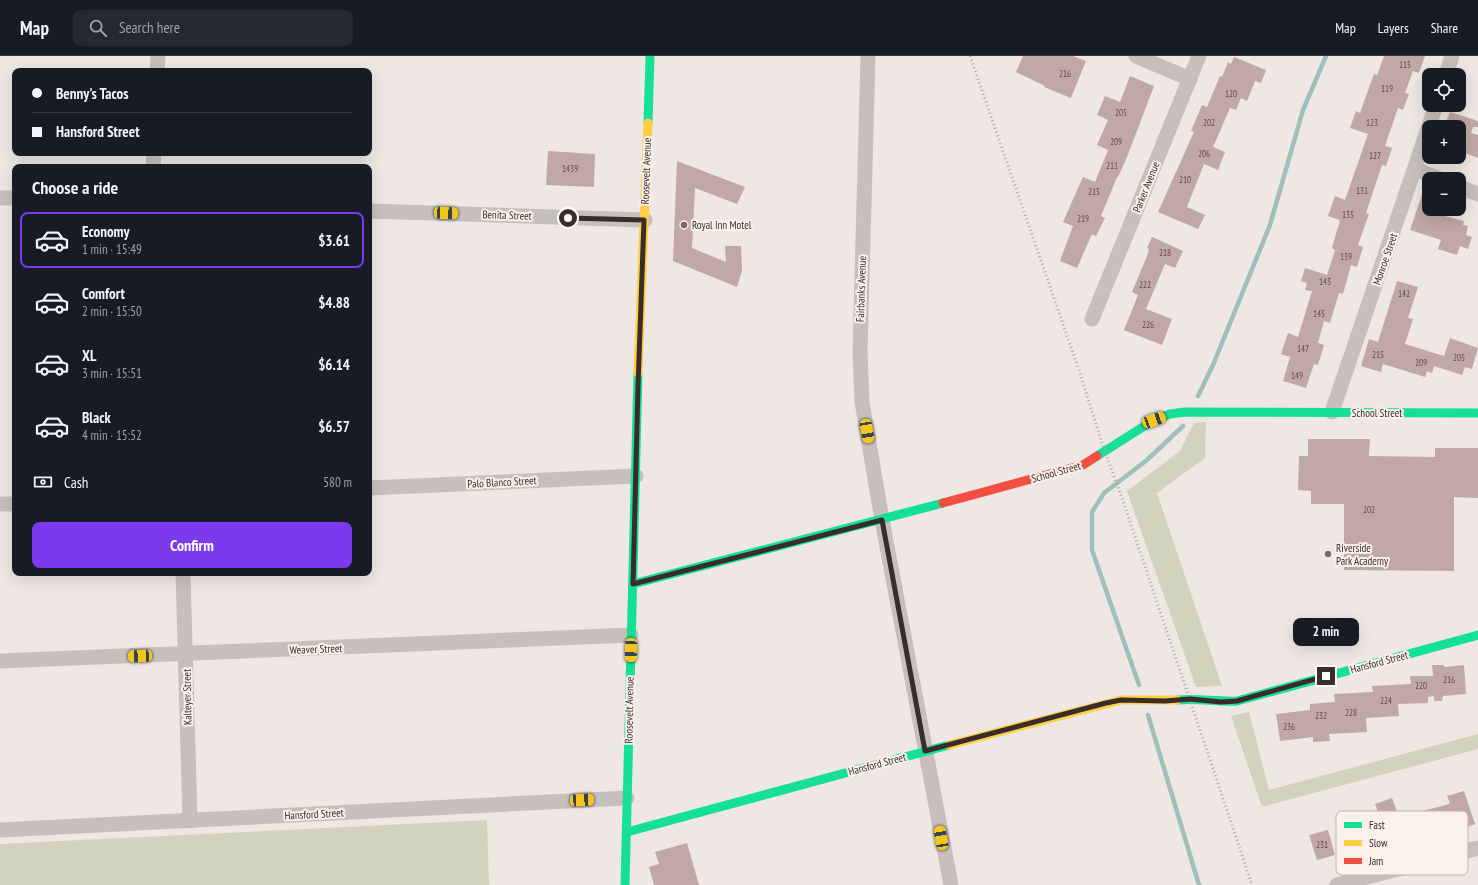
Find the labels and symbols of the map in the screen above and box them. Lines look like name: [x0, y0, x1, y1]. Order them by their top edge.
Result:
house number: 115: [1399, 59, 1411, 70]
house number: 216: [1059, 68, 1071, 79]
house number: 119: [1381, 83, 1393, 94]
house number: 120: [1225, 88, 1237, 99]
house number: 205: [1115, 107, 1127, 118]
house number: 202: [1203, 117, 1215, 128]
house number: 123: [1366, 117, 1378, 128]
house number: 209: [1110, 136, 1122, 147]
street label: Roosevelt Avenue: [638, 137, 654, 205]
house number: 206: [1198, 148, 1210, 159]
house number: 127: [1369, 150, 1381, 161]
street label: Parker Avenue: [1129, 159, 1163, 214]
house number: 211: [1106, 160, 1118, 171]
house number: 1439: [562, 163, 578, 174]
house number: 210: [1179, 174, 1191, 185]
house number: 131: [1356, 185, 1368, 196]
house number: 215: [1088, 186, 1100, 197]
car: [434, 207, 458, 219]
street label: Benita Street: [482, 207, 532, 223]
route start: [559, 209, 577, 227]
house number: 135: [1342, 209, 1354, 220]
house number: 219: [1077, 213, 1089, 224]
place label: Royal Inn Motel: [692, 218, 752, 232]
marker: Royal Inn Motel: [679, 220, 689, 230]
street label: Monroe Street: [1370, 231, 1400, 287]
house number: 218: [1159, 247, 1171, 258]
house number: 139: [1340, 251, 1352, 262]
street label: Fairbanks Avenue: [853, 255, 869, 322]
house number: 143: [1319, 276, 1331, 287]
house number: 222: [1139, 279, 1151, 290]
house number: 142: [1398, 288, 1410, 299]
house number: 145: [1313, 308, 1325, 319]
house number: 226: [1142, 319, 1154, 330]
house number: 147: [1297, 343, 1309, 354]
house number: 215: [1372, 349, 1384, 360]
house number: 205: [1453, 352, 1465, 363]
house number: 209: [1415, 357, 1427, 368]
house number: 149: [1291, 370, 1303, 381]
street label: School Street: [1352, 406, 1402, 420]
car: [1141, 410, 1167, 430]
car: [859, 418, 875, 444]
street label: School Street: [1030, 458, 1082, 486]
street label: Palo Blanco Street: [467, 473, 537, 491]
house number: 202: [1363, 504, 1375, 515]
place label: Riverside Park Academy: [1336, 541, 1389, 568]
marker: Riverside Park Academy: [1323, 549, 1333, 559]
callout: 2 min: [1293, 618, 1359, 646]
car: [625, 638, 637, 662]
street label: Weaver Street: [289, 641, 343, 657]
street label: Hansford Street: [1349, 648, 1409, 676]
car: [128, 650, 152, 662]
route end: [1317, 667, 1335, 685]
street label: Kalteyer Street: [180, 669, 194, 725]
house number: 216: [1443, 674, 1455, 685]
street label: Roosevelt Avenue: [621, 676, 637, 743]
house number: 220: [1415, 680, 1427, 691]
house number: 224: [1380, 695, 1392, 706]
house number: 228: [1345, 707, 1357, 718]
house number: 232: [1315, 710, 1327, 721]
house number: 236: [1283, 721, 1295, 732]
street label: Hansford Street: [847, 750, 907, 778]
car: [570, 793, 594, 807]
street label: Hansford Street: [284, 805, 344, 823]
legend: [1336, 811, 1468, 875]
text: Fast: [1369, 818, 1385, 832]
car: [933, 825, 949, 851]
text: Slow: [1369, 836, 1388, 850]
house number: 231: [1316, 839, 1328, 850]
text: Jam: [1368, 854, 1383, 868]

